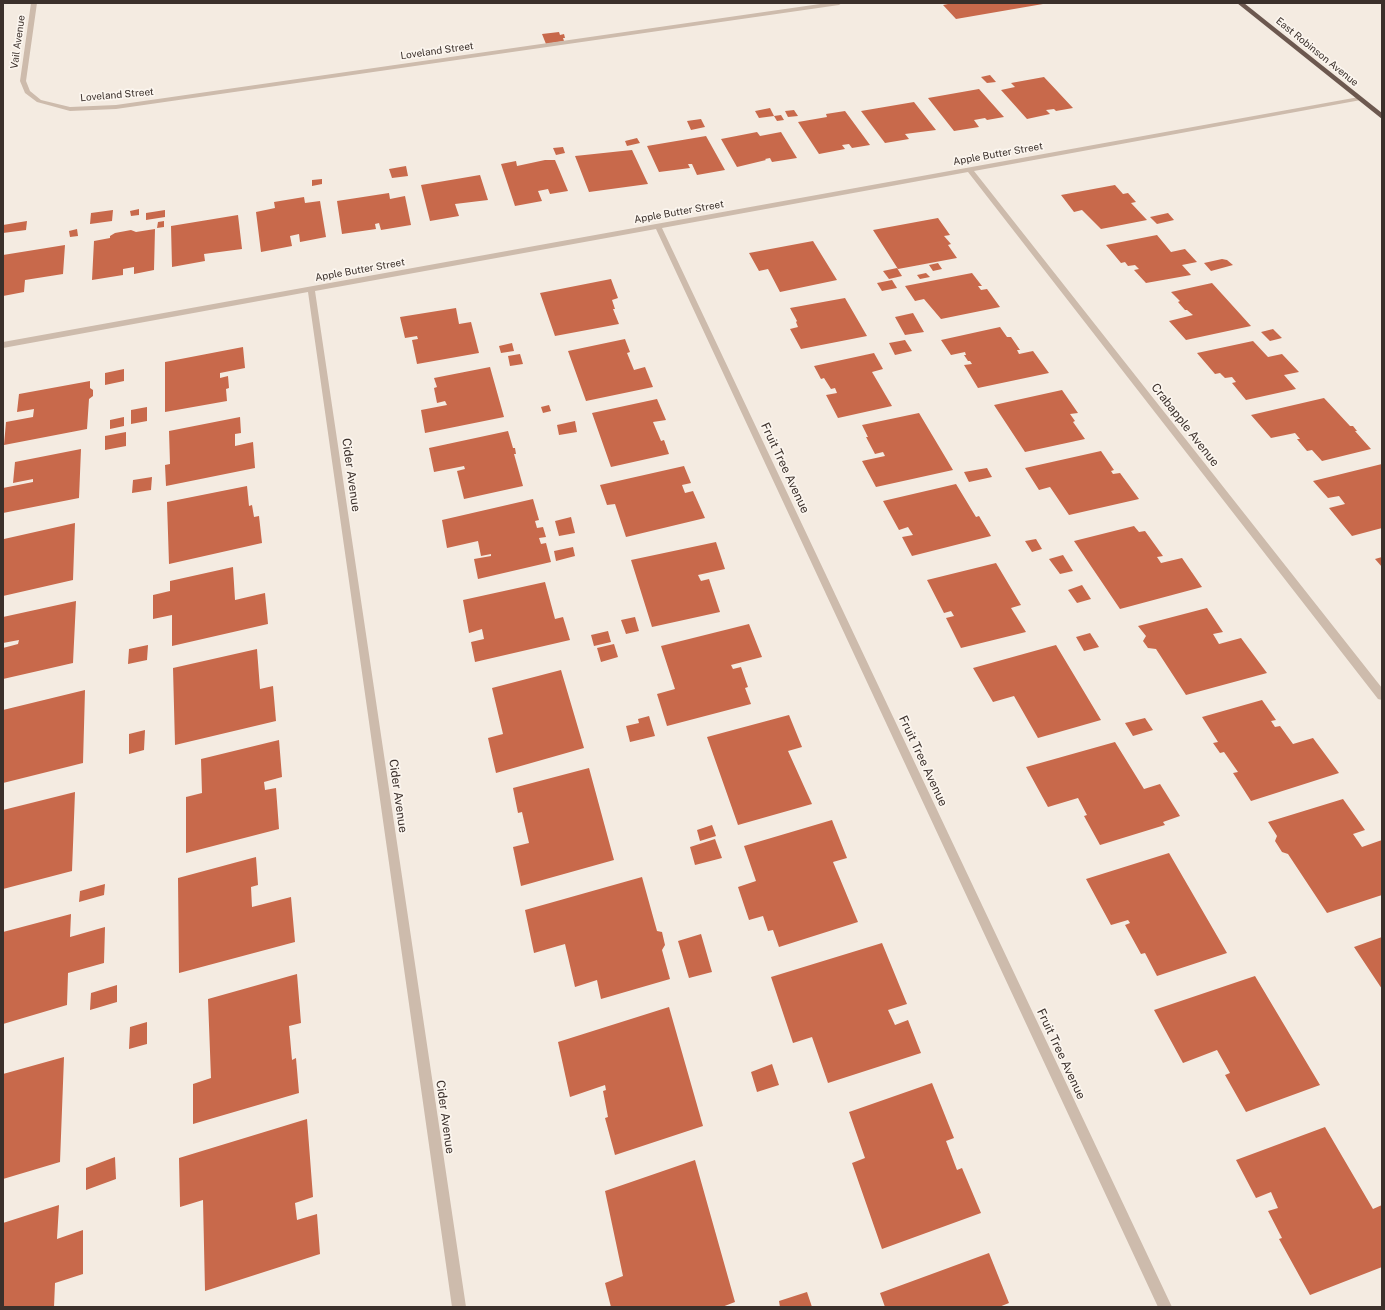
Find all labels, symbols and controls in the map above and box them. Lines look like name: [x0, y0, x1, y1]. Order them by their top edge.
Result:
street label: Vail Avenue: [8, 14, 28, 70]
street label: East Robinson Avenue: [1273, 15, 1361, 89]
street label: Loveland Street: [400, 40, 474, 62]
street label: Loveland Street: [80, 86, 154, 104]
street label: Apple Butter Street: [952, 140, 1044, 168]
street label: Apple Butter Street: [633, 198, 725, 226]
street label: Apple Butter Street: [314, 256, 406, 284]
street label: Crabapple Avenue: [1148, 381, 1222, 469]
street label: Fruit Tree Avenue: [758, 420, 812, 516]
street label: Cider Avenue: [339, 437, 363, 513]
street label: Fruit Tree Avenue: [896, 713, 950, 809]
street label: Cider Avenue: [386, 758, 410, 834]
street label: Fruit Tree Avenue: [1034, 1006, 1088, 1102]
street label: Cider Avenue: [433, 1079, 457, 1155]

